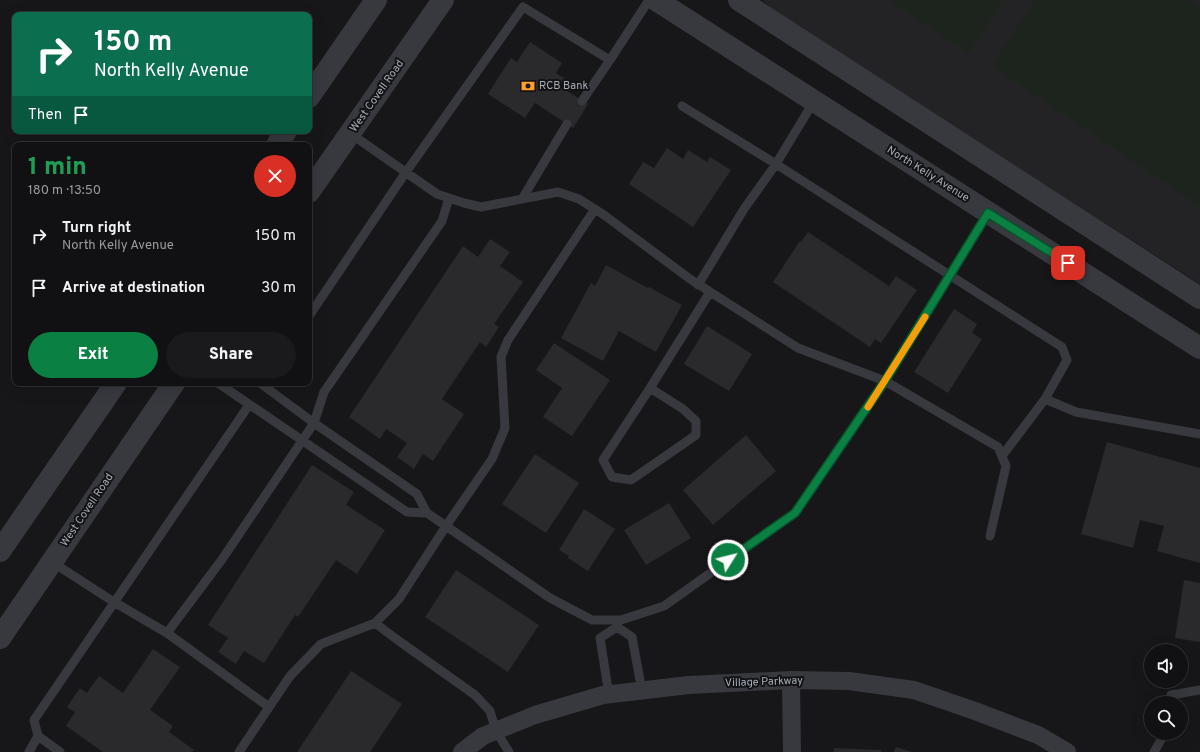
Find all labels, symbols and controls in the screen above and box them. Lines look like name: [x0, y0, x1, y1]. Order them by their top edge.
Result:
text: 150 m: [94, 25, 172, 61]
icon: right: [28, 28, 80, 80]
street label: West Covell Road: [347, 57, 407, 135]
text: North Kelly Avenue: [94, 60, 249, 83]
bank icon: RCB Bank: [520, 78, 536, 94]
place label: RCB Bank: [539, 79, 588, 93]
icon: arrive: [70, 104, 92, 126]
text: Then: [28, 106, 62, 125]
street label: North Kelly Avenue: [884, 143, 972, 205]
text: 1 min: [28, 153, 87, 183]
button: close: [254, 155, 296, 197]
text: 180 m · 13:50: [28, 183, 101, 199]
text: Turn right: [62, 219, 131, 238]
icon: right: [28, 225, 50, 247]
text: 150 m: [255, 227, 296, 246]
text: North Kelly Avenue: [62, 238, 174, 254]
pin: [1051, 246, 1085, 280]
icon: arrive: [1057, 252, 1079, 274]
icon: arrive: [28, 277, 50, 299]
text: Arrive at destination: [62, 279, 205, 298]
text: 30 m: [261, 279, 296, 298]
button: Exit: [28, 332, 158, 378]
button: Share: [166, 332, 296, 378]
street label: West Covell Road: [57, 471, 117, 549]
position arrow: [707, 539, 749, 581]
map controls: [1144, 644, 1188, 740]
button: sound: [1144, 644, 1188, 688]
street label: Village Parkway: [725, 674, 803, 690]
button: search: [1144, 696, 1188, 740]

